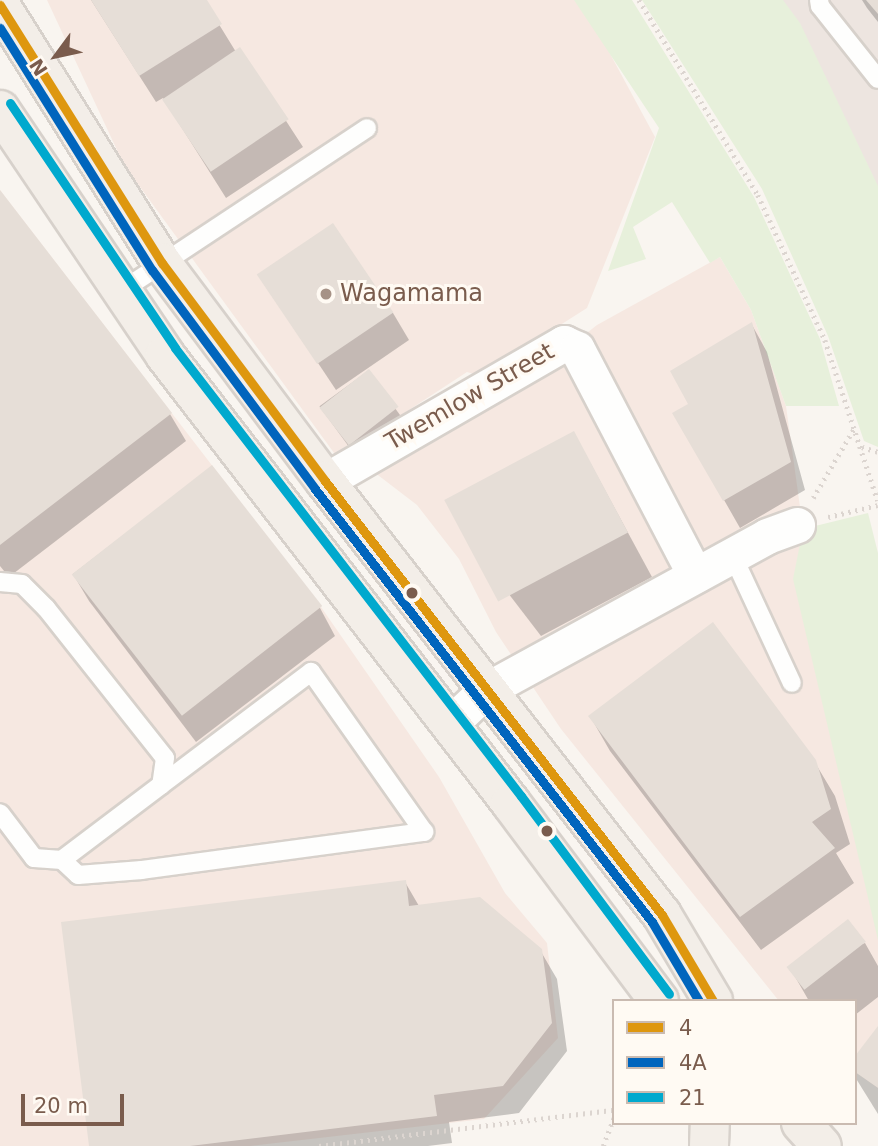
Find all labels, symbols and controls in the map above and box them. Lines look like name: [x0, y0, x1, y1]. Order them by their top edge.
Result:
north arrow: [21, 21, 91, 91]
text: N: [25, 55, 52, 80]
place label: Wagamama: [340, 280, 483, 308]
marker: Wagamama: [318, 286, 334, 302]
street label: Twemlow Street: [381, 337, 559, 457]
unlabelled marker: [405, 586, 419, 600]
unlabelled marker: [540, 824, 554, 838]
legend: [612, 999, 857, 1125]
text: 4: [679, 1016, 692, 1040]
text: 4A: [679, 1051, 707, 1075]
scale bar: [24, 1080, 128, 1124]
text: 21: [679, 1086, 706, 1110]
text: 20 m: [34, 1094, 88, 1118]

